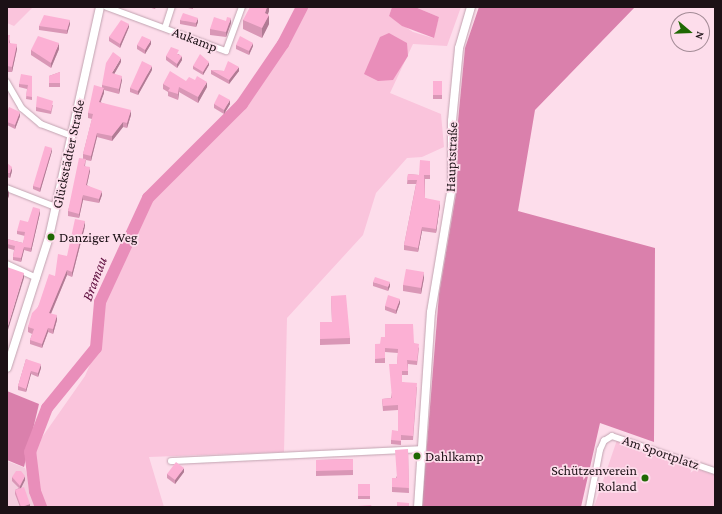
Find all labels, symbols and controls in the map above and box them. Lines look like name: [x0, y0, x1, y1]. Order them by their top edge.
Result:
north arrow: [670, 12, 710, 52]
street label: Aukamp: [170, 23, 220, 55]
text: N: [694, 30, 707, 41]
street label: Glückstädter Straße: [48, 98, 88, 210]
street label: Hauptstraße: [441, 122, 461, 192]
place label: Danziger Weg: [59, 229, 138, 245]
marker: Danziger Weg: [46, 232, 56, 242]
water label: Bramau: [78, 254, 112, 304]
street label: Am Sportplatz: [620, 431, 702, 473]
place label: Dahlkamp: [425, 448, 484, 464]
marker: Dahlkamp: [412, 451, 422, 461]
place label: Schützenverein Roland: [551, 462, 637, 494]
marker: Schützenverein Roland: [640, 473, 650, 483]

